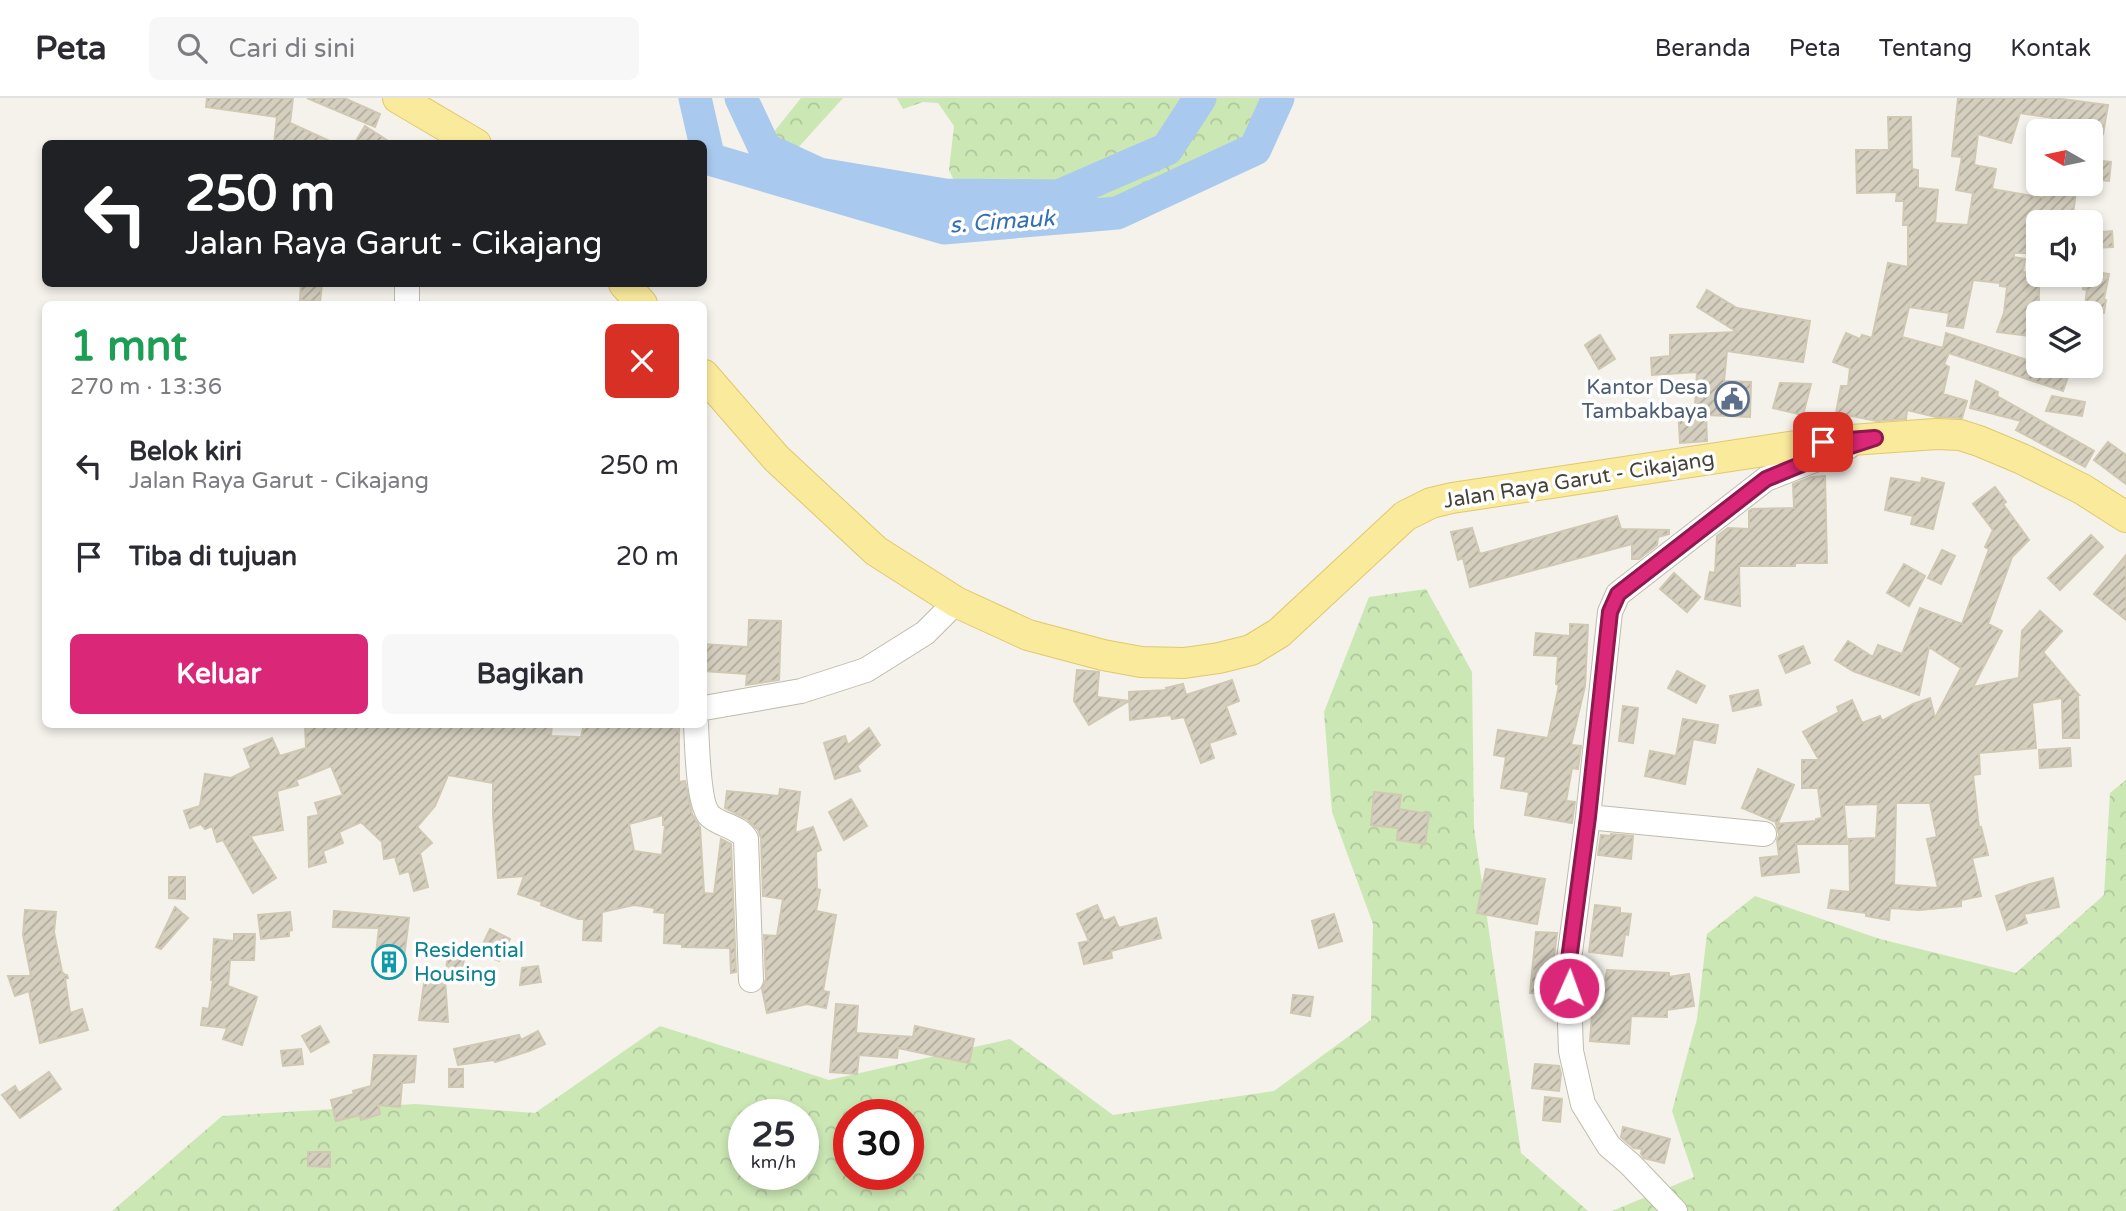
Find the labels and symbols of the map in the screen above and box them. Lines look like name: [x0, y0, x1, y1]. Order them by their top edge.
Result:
north arrow: [2026, 119, 2104, 196]
water label: s. Cimauk: [949, 204, 1057, 240]
place label: Kantor Desa Tambakbaya: [1581, 375, 1708, 424]
public building icon: Kantor Desa Tambakbaya: [1713, 380, 1751, 418]
pin: [1793, 412, 1853, 472]
street label: Jalan Raya Garut - Cikajang: [1442, 446, 1716, 514]
place label: Residential Housing: [414, 938, 524, 987]
building icon: Residential Housing: [370, 943, 408, 981]
position arrow: [1532, 951, 1606, 1025]
speed limit sign: 30: [833, 1099, 924, 1190]

